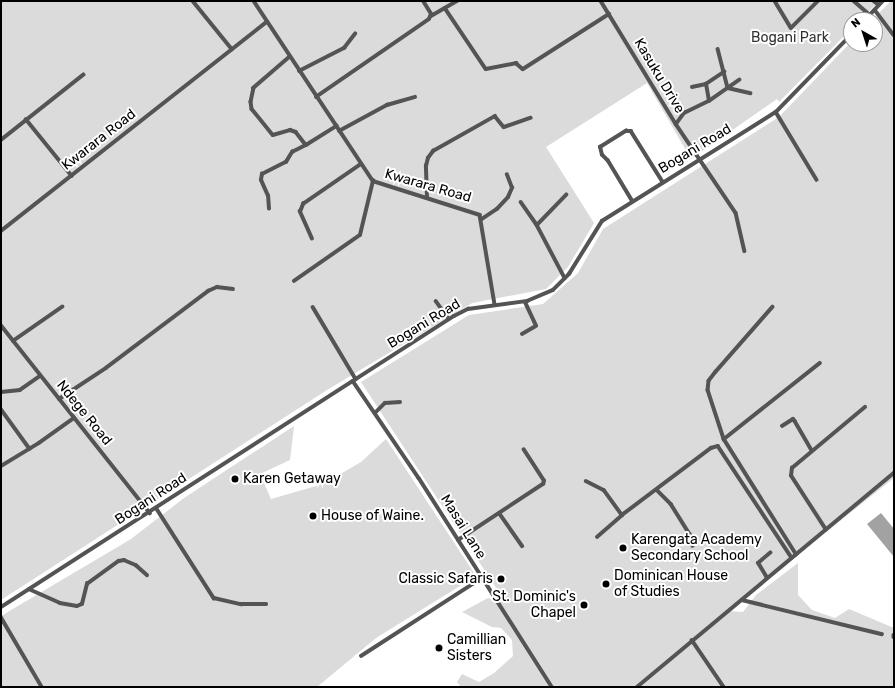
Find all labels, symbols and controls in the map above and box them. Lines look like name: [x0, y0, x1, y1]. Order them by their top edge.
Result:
north arrow: [843, 12, 883, 52]
text: N: [849, 16, 863, 31]
park label: Bogani Park: [751, 30, 829, 46]
street label: Kasuku Drive: [630, 36, 688, 116]
street label: Kwarara Road: [59, 106, 139, 174]
street label: Bogani Road: [656, 121, 734, 177]
street label: Kwarara Road: [383, 166, 473, 206]
street label: Bogani Road: [385, 296, 463, 352]
street label: Ndege Road: [53, 377, 115, 449]
street label: Bogani Road: [112, 470, 190, 528]
place label: Karen Getaway: [243, 471, 341, 487]
marker: Karen Getaway: [230, 474, 240, 484]
street label: Masai Lane: [437, 492, 489, 562]
place label: House of Waine.: [321, 508, 425, 524]
marker: House of Waine.: [308, 511, 318, 521]
place label: Karengata Academy Secondary School: [631, 532, 762, 564]
marker: Karengata Academy Secondary School: [618, 543, 628, 553]
place label: Dominican House of Studies: [614, 568, 728, 600]
place label: Classic Safaris: [398, 571, 493, 587]
marker: Classic Safaris: [496, 574, 506, 584]
marker: Dominican House of Studies: [601, 579, 611, 589]
place label: St. Dominic's Chapel: [492, 589, 576, 622]
marker: St. Dominic's Chapel: [579, 600, 589, 610]
place label: Camillian Sisters: [447, 632, 506, 664]
marker: Camillian Sisters: [434, 643, 444, 653]

